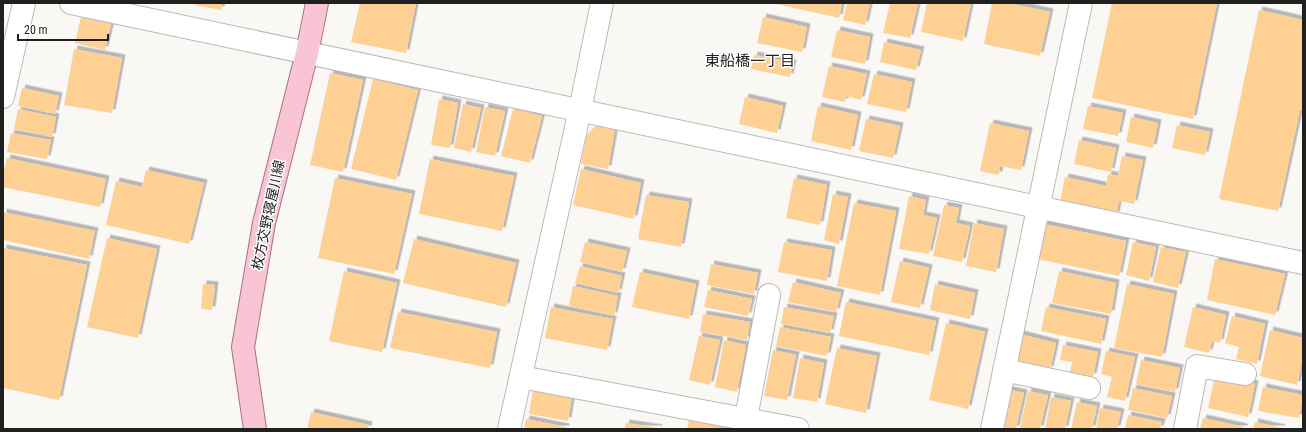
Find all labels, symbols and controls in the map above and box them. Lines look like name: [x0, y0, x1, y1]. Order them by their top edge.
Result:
scale bar: [18, 16, 108, 42]
text: 20 m: [24, 23, 48, 37]
district label: 東船橋一丁目: [705, 52, 795, 70]
street label: 枚方交野寝屋川線: [249, 159, 287, 271]

